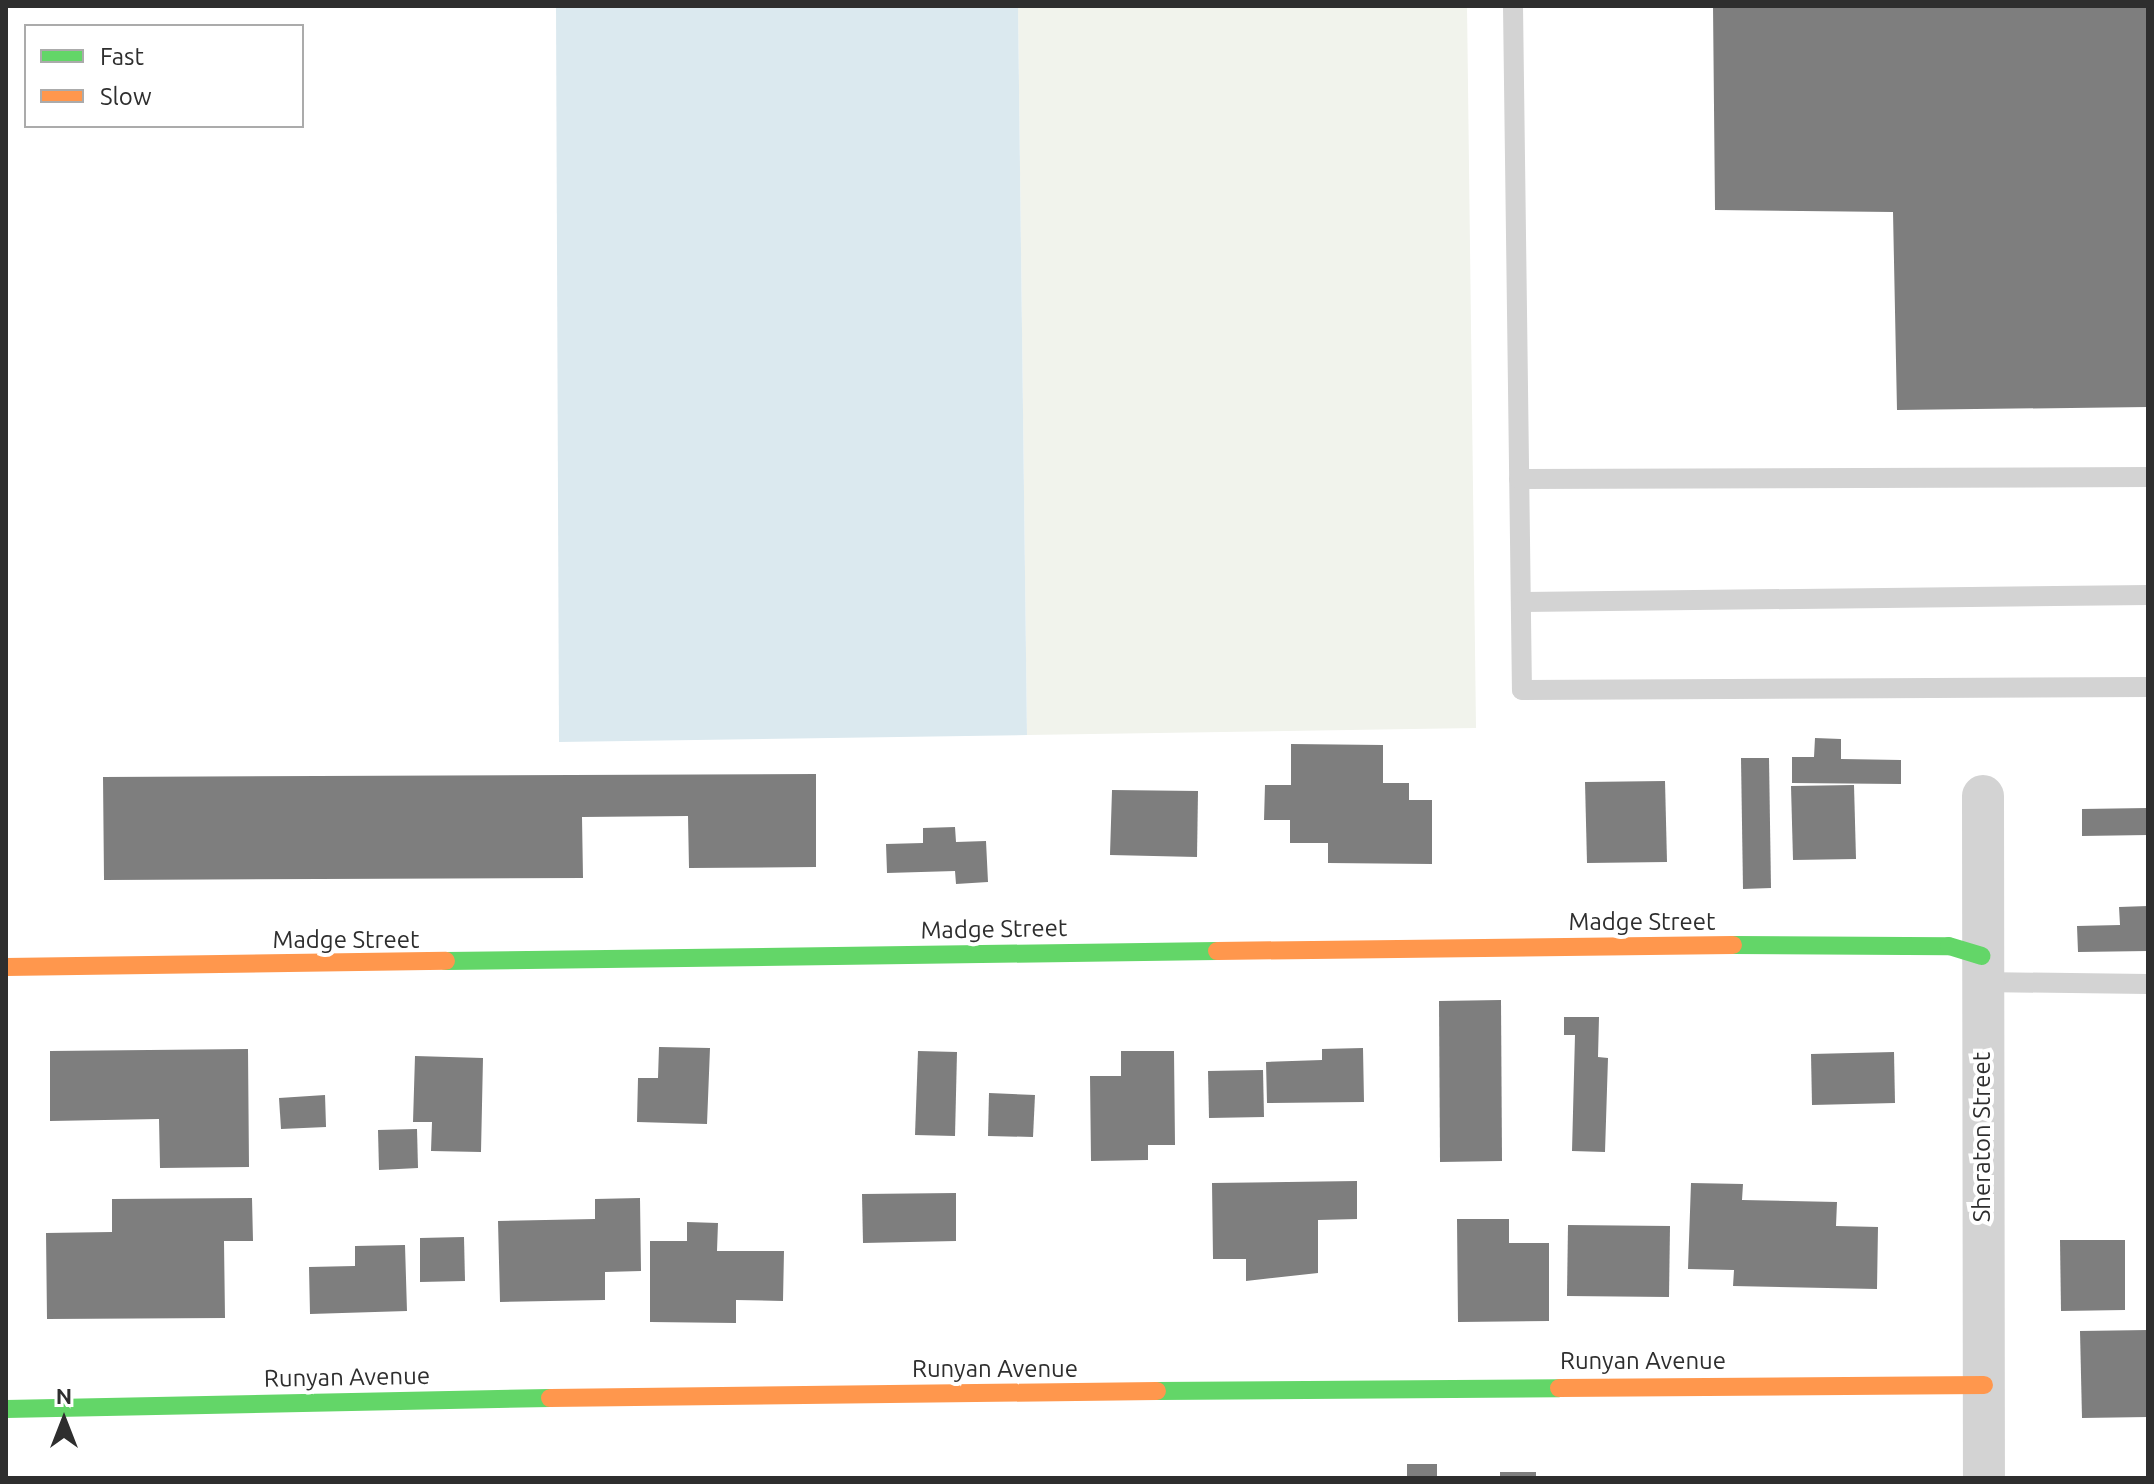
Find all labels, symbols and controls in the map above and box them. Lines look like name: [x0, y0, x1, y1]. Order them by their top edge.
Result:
legend: [24, 24, 304, 128]
text: Fast: [100, 43, 144, 70]
text: Slow: [100, 83, 152, 110]
street label: Madge Street: [1569, 908, 1715, 936]
street label: Madge Street: [920, 913, 1068, 945]
street label: Madge Street: [273, 926, 419, 954]
street label: Sheraton Street: [1968, 1052, 1996, 1222]
street label: Runyan Avenue: [1560, 1347, 1726, 1375]
street label: Runyan Avenue: [912, 1355, 1078, 1383]
street label: Runyan Avenue: [264, 1361, 430, 1393]
north arrow: [24, 1380, 104, 1460]
text: N: [56, 1383, 72, 1408]

